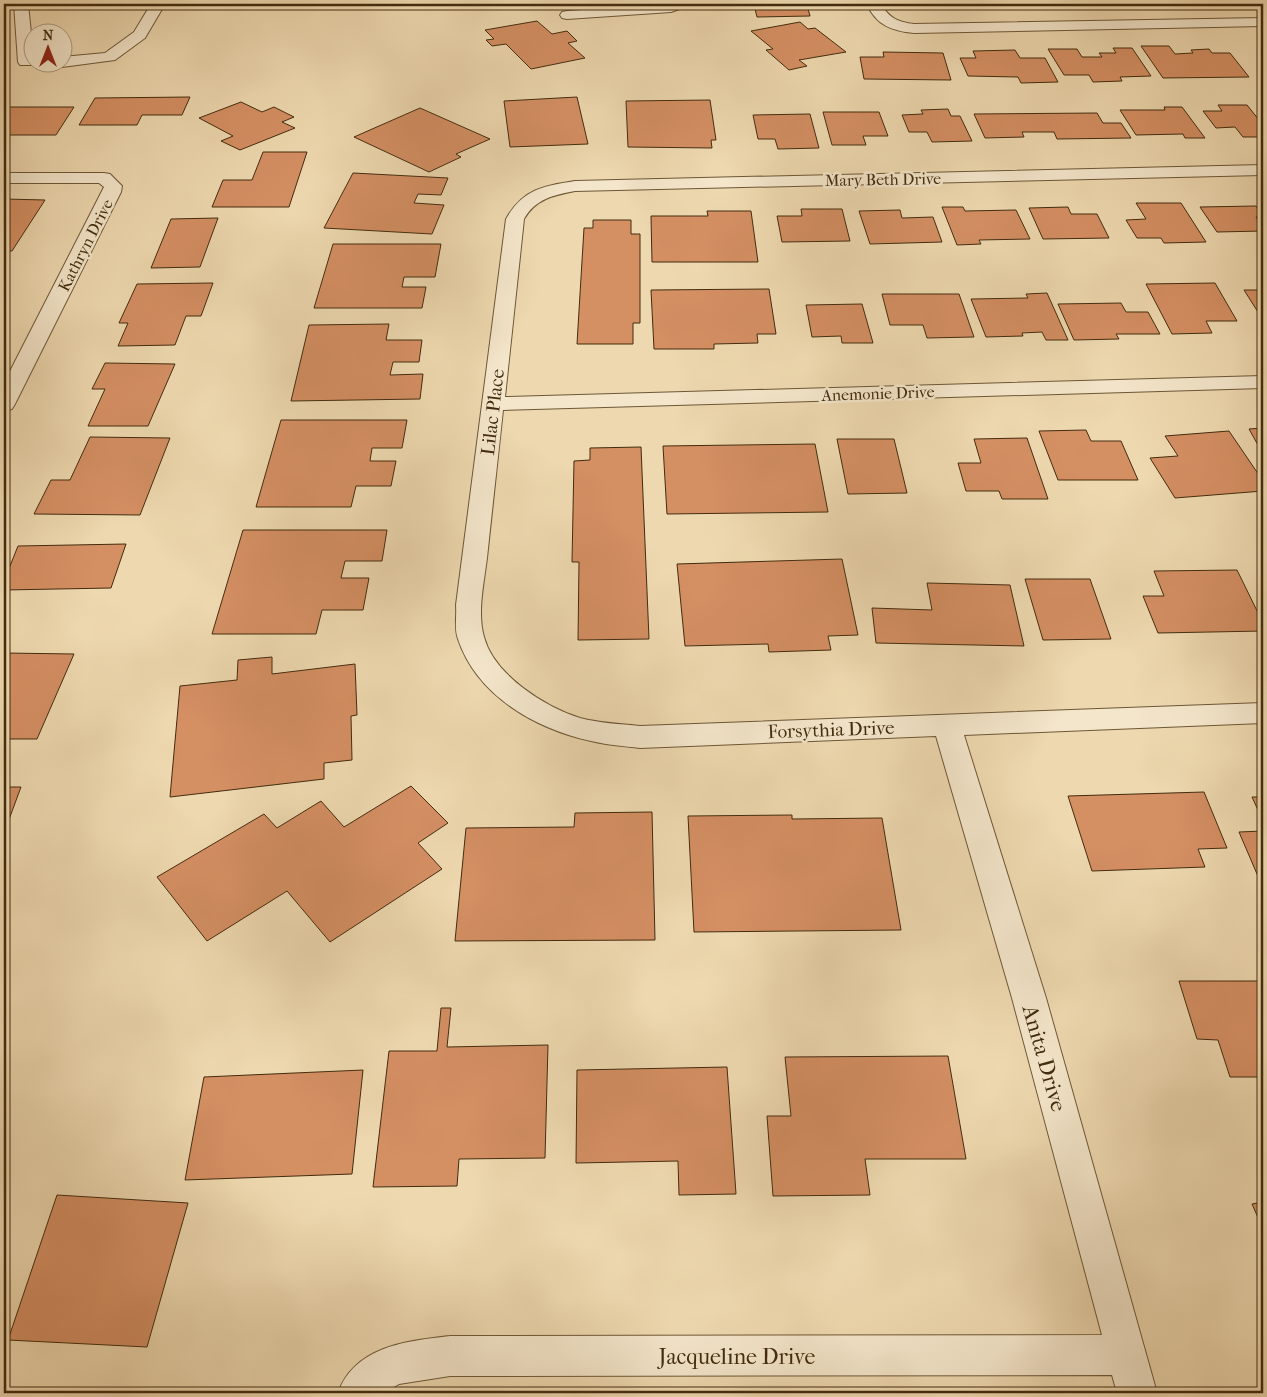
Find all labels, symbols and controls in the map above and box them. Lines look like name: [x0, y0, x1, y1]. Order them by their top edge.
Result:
north arrow: [22, 22, 72, 72]
text: N: [43, 27, 54, 44]
street label: Mary Beth Drive: [825, 169, 941, 190]
street label: Kathryn Drive: [54, 196, 117, 295]
street label: Lilac Place: [477, 368, 509, 457]
street label: Anemonie Drive: [820, 382, 935, 405]
street label: Forsythia Drive: [767, 717, 895, 743]
street label: Anita Drive: [1016, 1001, 1072, 1115]
street label: Jacqueline Drive: [657, 1344, 816, 1370]

